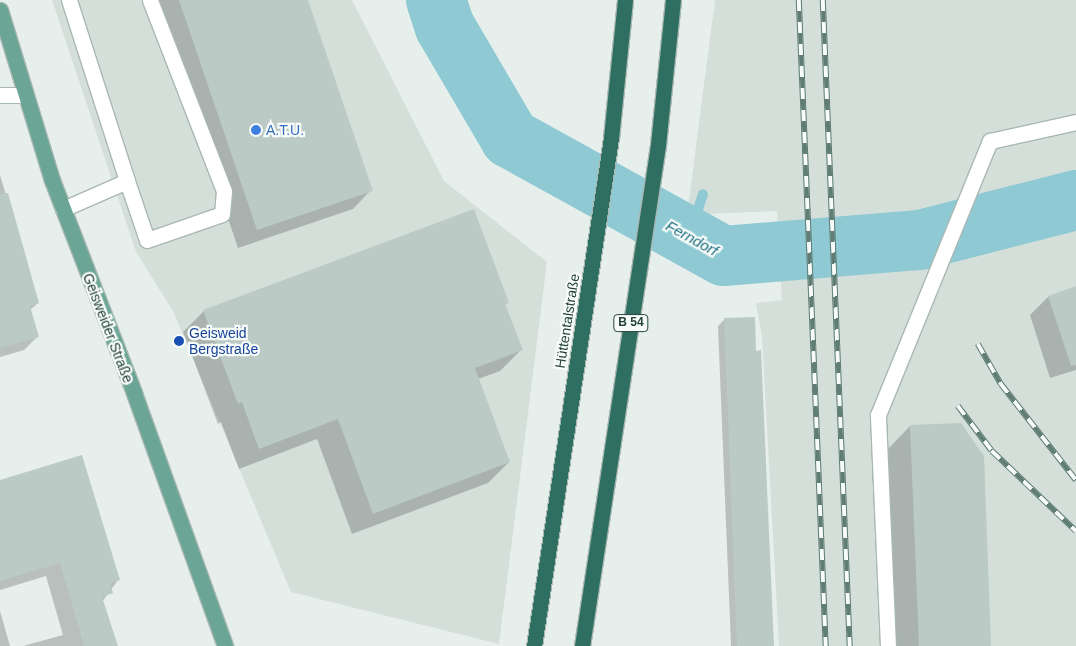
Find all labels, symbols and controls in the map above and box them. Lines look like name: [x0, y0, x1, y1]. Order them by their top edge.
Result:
place label: A.T.U.: [266, 122, 304, 138]
marker: A.T.U.: [250, 124, 262, 136]
water label: Ferndorf: [663, 216, 721, 260]
street label: Geisweider Straße: [79, 271, 137, 385]
street label: Hüttentalstraße: [551, 272, 583, 370]
road number: B 54: [612, 314, 650, 332]
place label: Geisweid Bergstraße: [189, 325, 258, 358]
marker: Geisweid Bergstraße: [173, 335, 185, 347]

